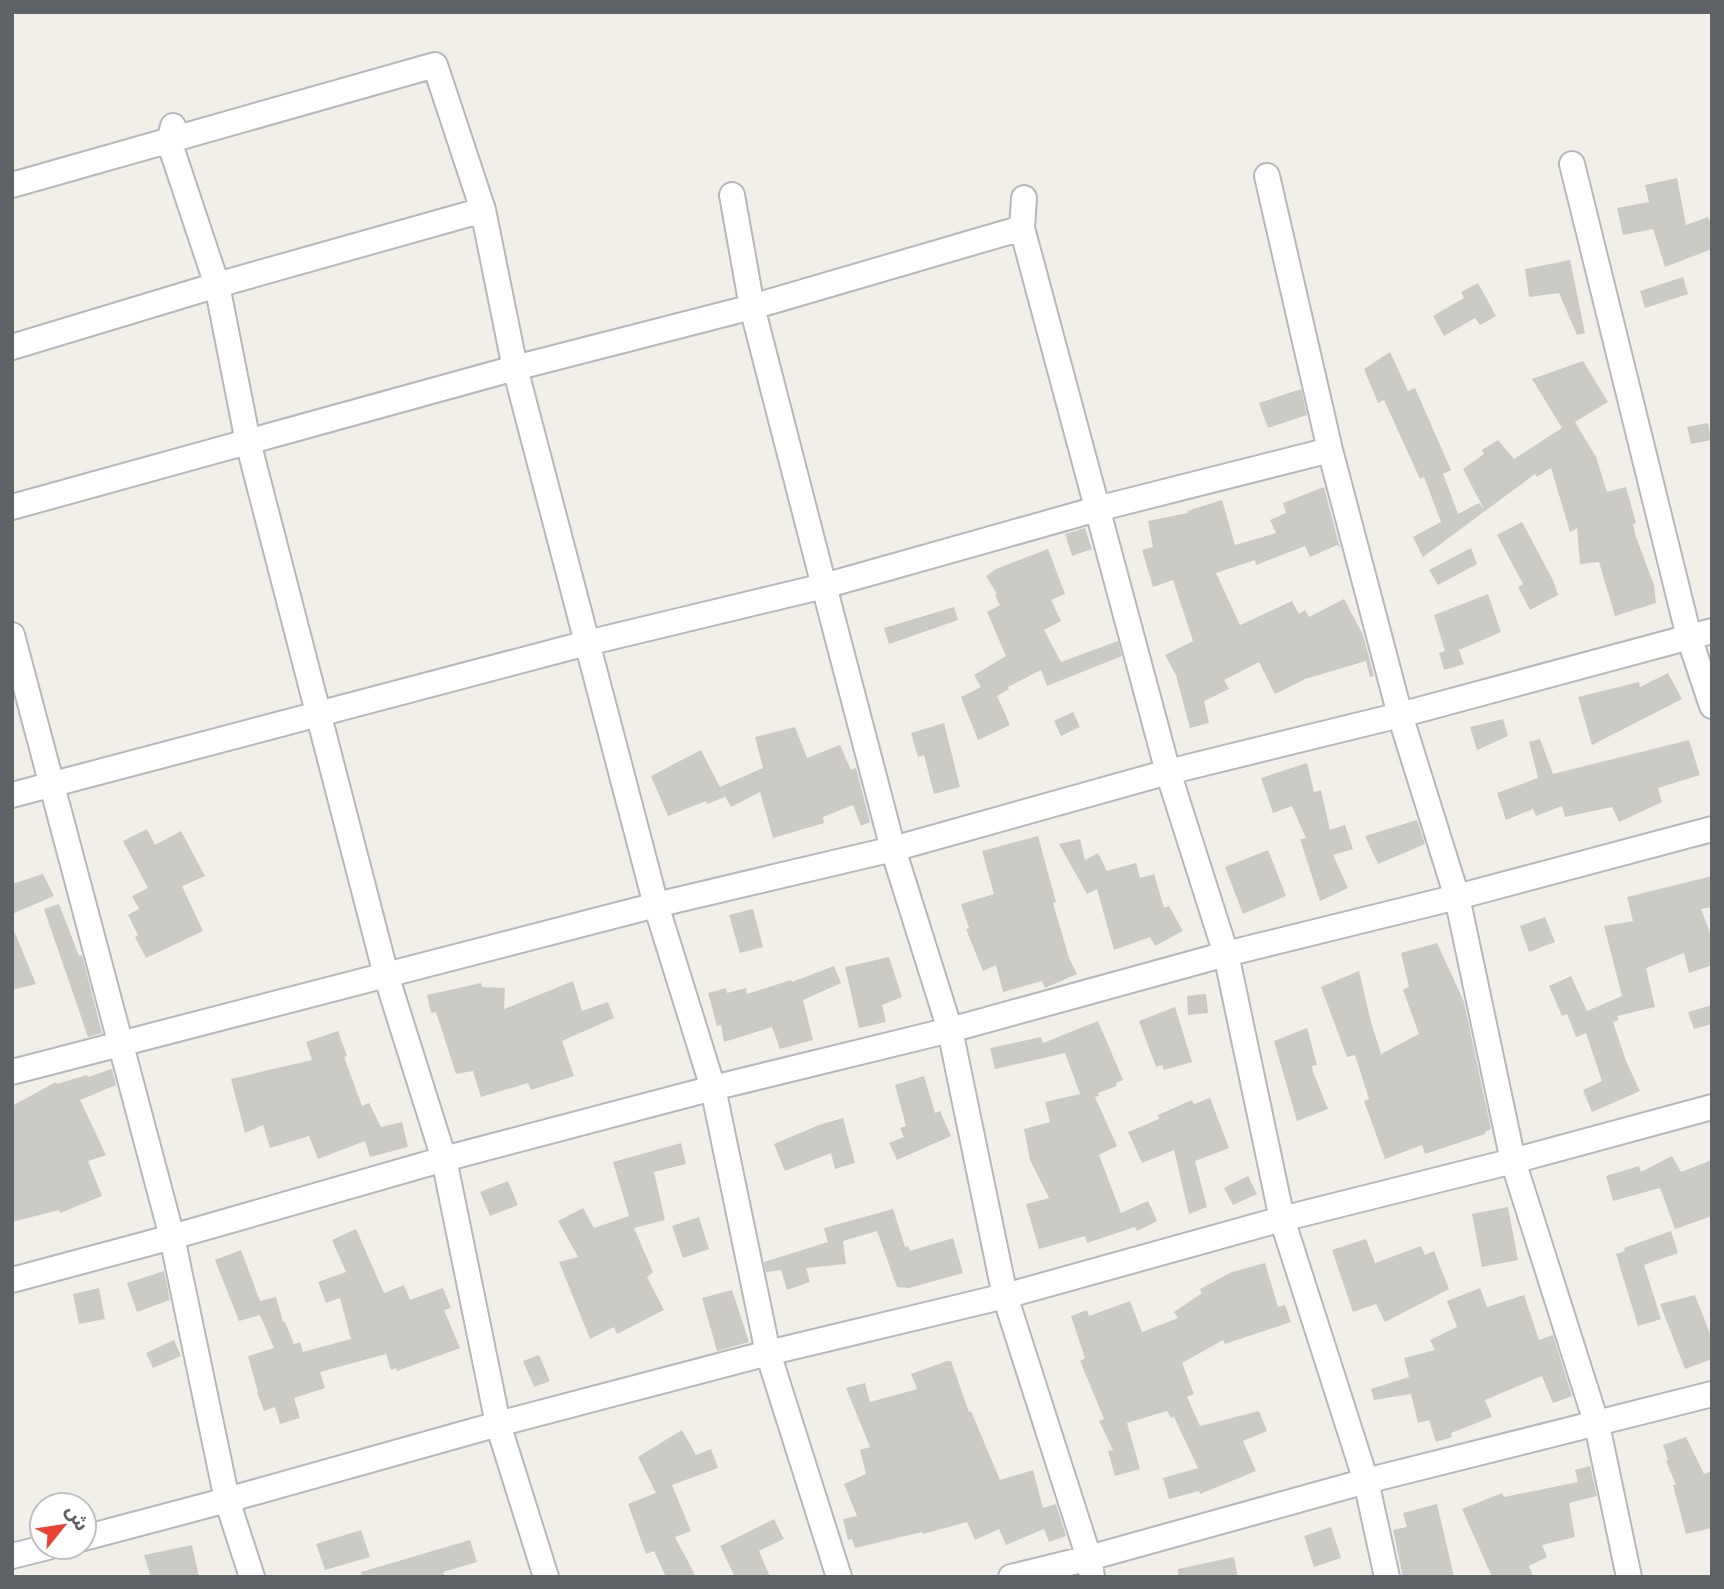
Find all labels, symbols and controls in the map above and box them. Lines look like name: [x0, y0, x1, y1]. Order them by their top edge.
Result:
north arrow: [28, 1491, 98, 1561]
text: ش: [60, 1501, 94, 1535]

